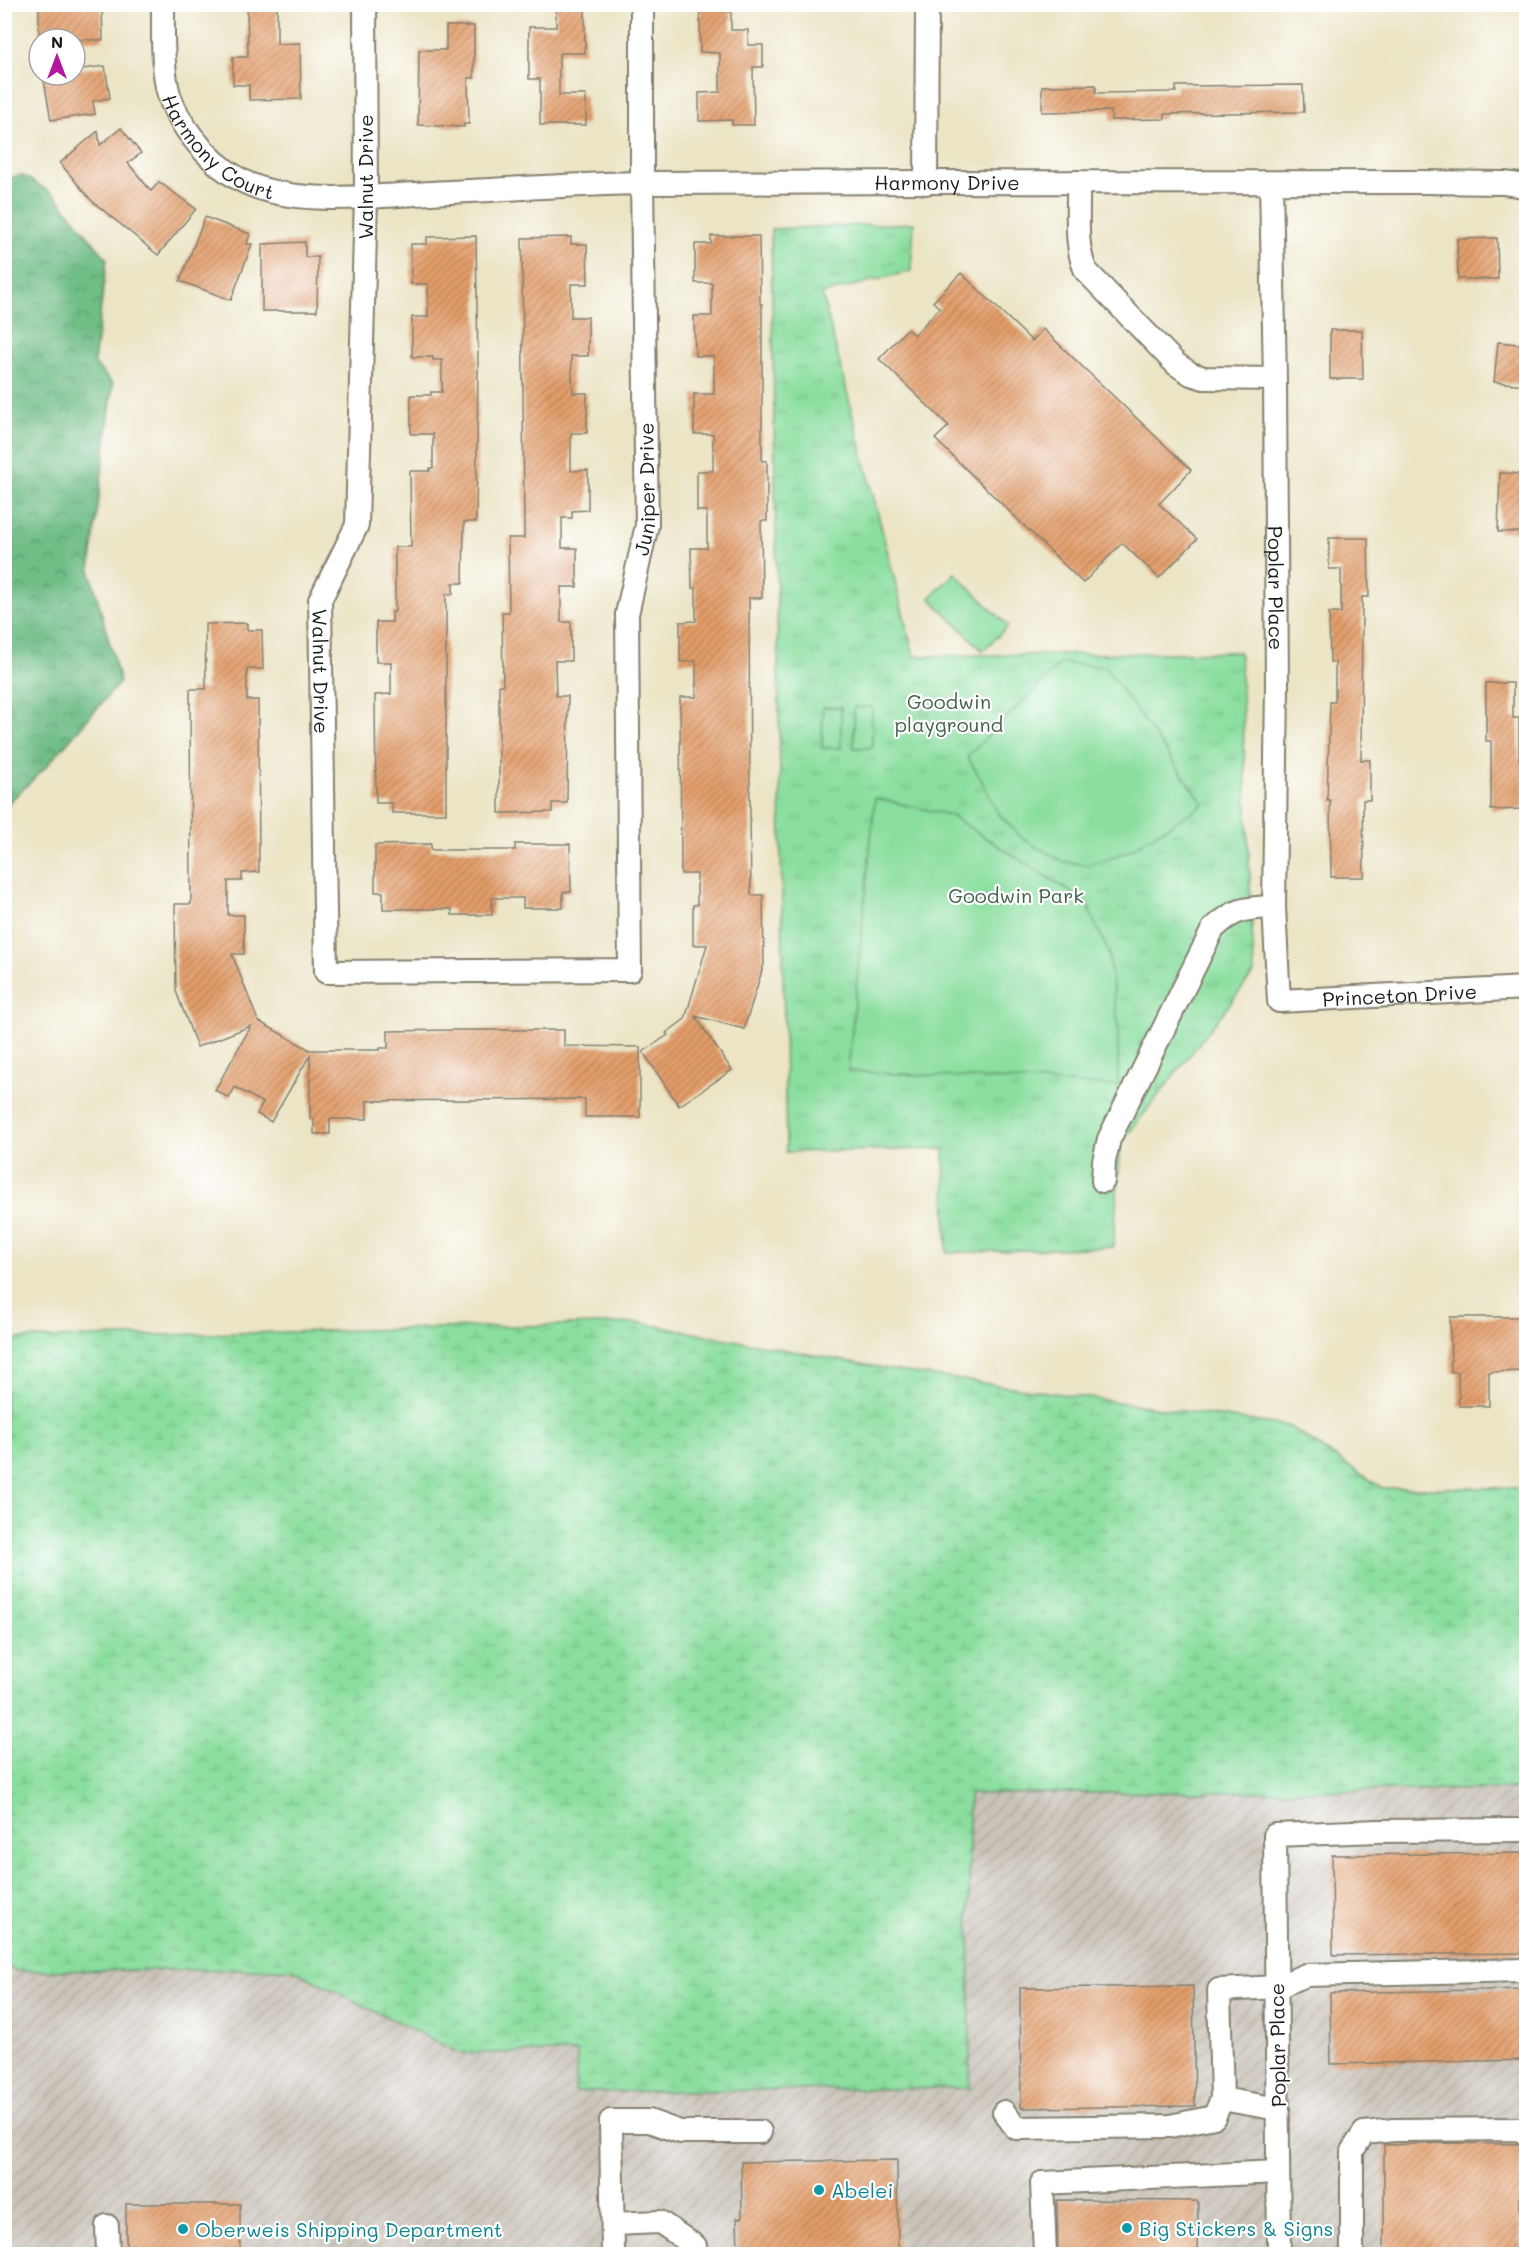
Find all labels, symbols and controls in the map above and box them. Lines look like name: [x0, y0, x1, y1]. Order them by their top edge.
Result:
north arrow: [27, 27, 87, 87]
text: N: [51, 31, 63, 52]
street label: Harmony Court: [157, 90, 277, 205]
street label: Walnut Drive: [352, 114, 378, 240]
street label: Harmony Drive: [874, 169, 1020, 195]
street label: Juniper Drive: [628, 422, 660, 558]
street label: Poplar Place: [1263, 526, 1290, 650]
street label: Walnut Drive: [307, 608, 335, 734]
park label: Goodwin playground: [895, 688, 1003, 737]
park label: Goodwin Park: [948, 882, 1084, 908]
street label: Princeton Drive: [1322, 978, 1478, 1012]
street label: Poplar Place: [1263, 1983, 1291, 2107]
place label: Abelei: [831, 2177, 893, 2203]
marker: Abelei: [812, 2183, 826, 2197]
place label: Big Stickers & Signs: [1139, 2215, 1333, 2241]
place label: Oberweis Shipping Department: [195, 2216, 503, 2242]
marker: Big Stickers & Signs: [1120, 2221, 1134, 2235]
marker: Oberweis Shipping Department: [176, 2222, 190, 2236]

